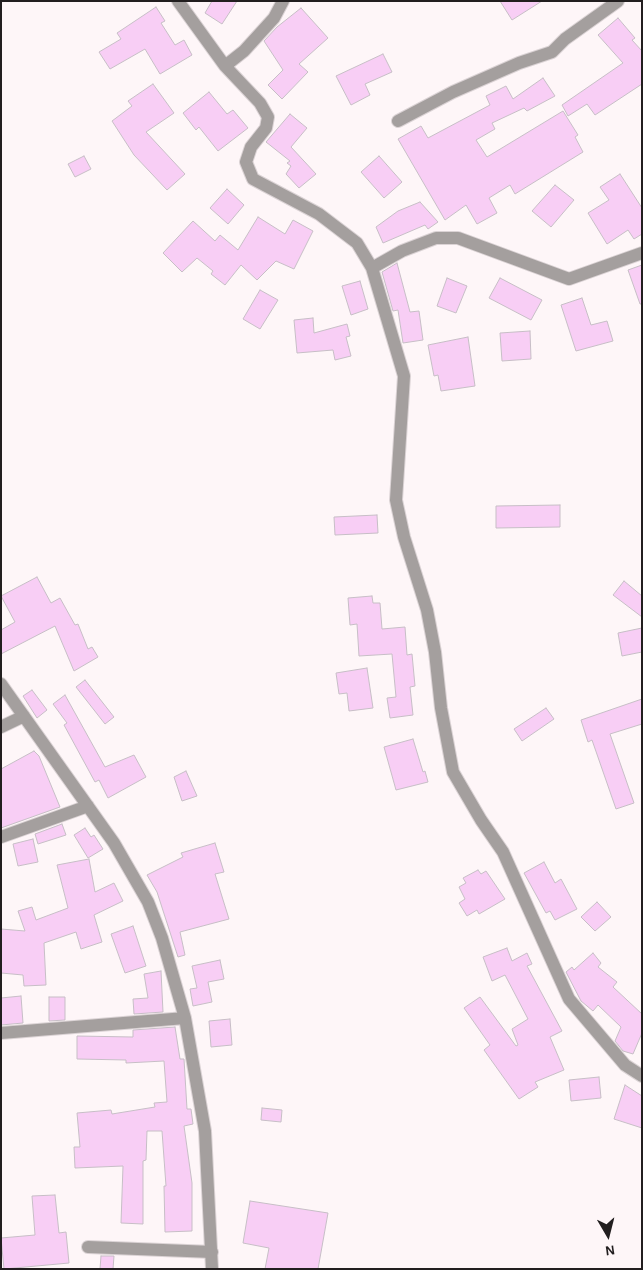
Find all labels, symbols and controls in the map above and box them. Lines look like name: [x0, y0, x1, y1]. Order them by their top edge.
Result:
north arrow: [583, 1210, 633, 1260]
text: N: [604, 1242, 616, 1257]

